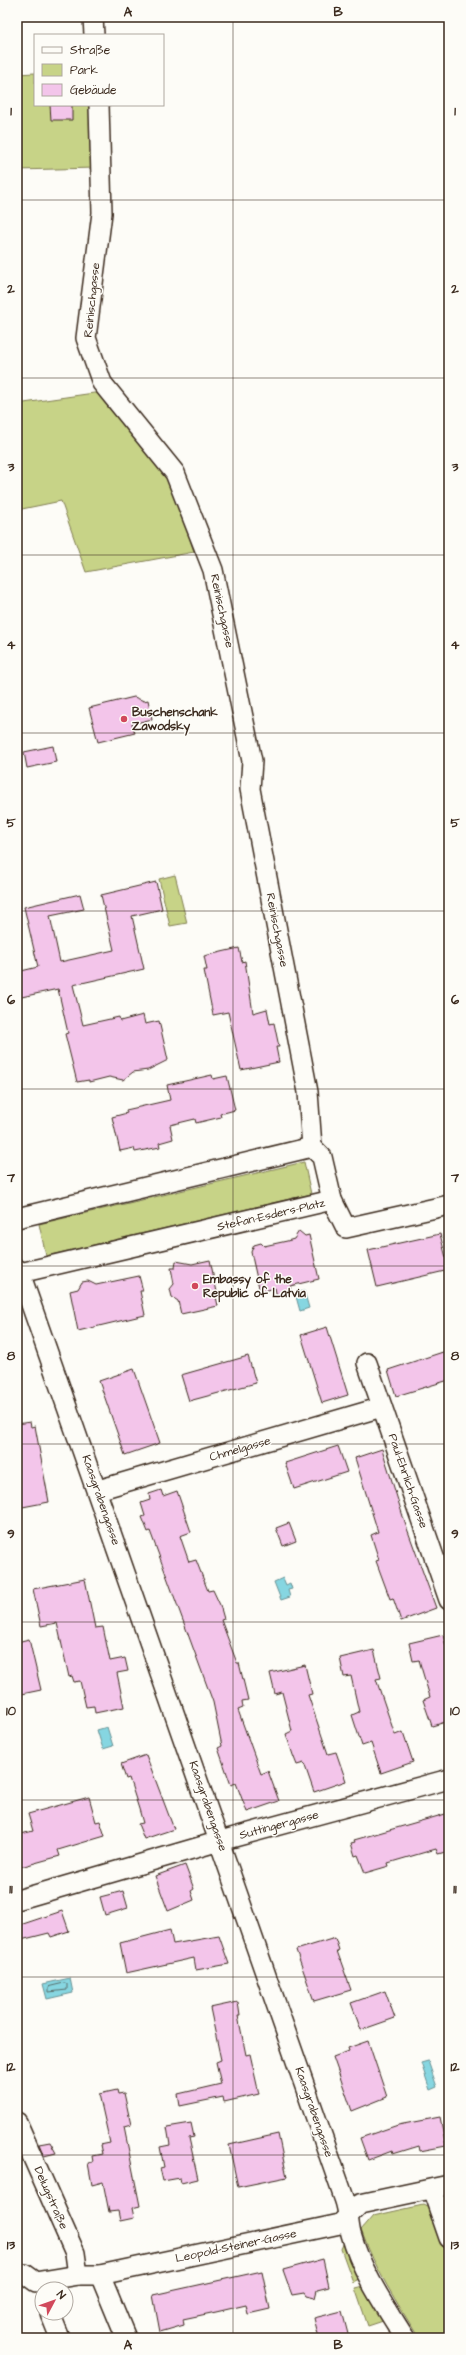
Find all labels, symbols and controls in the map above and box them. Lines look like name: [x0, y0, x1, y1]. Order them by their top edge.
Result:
text: A: [124, 3, 133, 21]
text: B: [333, 3, 343, 21]
legend: [34, 34, 164, 106]
text: Straße: [70, 42, 111, 59]
text: Park: [70, 62, 98, 79]
text: Gebäude: [70, 82, 117, 99]
text: 1: [10, 102, 12, 120]
text: 1: [454, 102, 456, 120]
street label: Reinischgasse: [80, 261, 105, 338]
text: 2: [6, 280, 15, 298]
text: 2: [450, 280, 459, 298]
text: 3: [7, 458, 15, 476]
text: 3: [451, 458, 459, 476]
street label: Reinischgasse: [205, 573, 238, 650]
text: 4: [7, 636, 16, 654]
text: 4: [451, 636, 460, 654]
place label: Buschenschank Zawodsky: [132, 704, 218, 736]
marker: Buschenschank Zawodsky: [119, 714, 129, 724]
text: 5: [6, 814, 16, 832]
text: 5: [450, 814, 460, 832]
street label: Reinischgasse: [261, 892, 293, 969]
text: 6: [7, 991, 16, 1009]
text: 6: [451, 991, 460, 1009]
text: 7: [6, 1169, 16, 1187]
text: 7: [450, 1169, 460, 1187]
street label: Stefan-Esders-Platz: [215, 1194, 327, 1236]
place label: Embassy of the Republic of Latvia: [203, 1271, 307, 1303]
marker: Embassy of the Republic of Latvia: [190, 1281, 200, 1291]
text: 8: [7, 1347, 16, 1365]
text: 8: [451, 1347, 460, 1365]
street label: Paul-Ehrlich-Gasse: [384, 1431, 432, 1531]
street label: Chmelgasse: [207, 1432, 273, 1467]
street label: Kaasgrabengasse: [77, 1453, 125, 1548]
text: 9: [7, 1525, 15, 1543]
text: 9: [451, 1525, 459, 1543]
text: 10: [6, 1702, 17, 1720]
text: 10: [450, 1702, 461, 1720]
street label: Kaasgrabengasse: [184, 1759, 232, 1854]
street label: Suttingergasse: [237, 1806, 321, 1845]
text: 11: [9, 1880, 13, 1898]
text: 11: [453, 1880, 457, 1898]
text: 12: [6, 2058, 16, 2076]
text: 12: [450, 2058, 460, 2076]
street label: Kaasgrabengasse: [290, 2065, 338, 2160]
street label: Delugstraße: [29, 2164, 73, 2233]
street label: Leopold-Steiner-Gasse: [174, 2225, 299, 2267]
text: 13: [7, 2236, 16, 2254]
text: 13: [451, 2236, 460, 2254]
north arrow: [34, 2281, 74, 2321]
text: N: [53, 2287, 69, 2302]
text: A: [124, 2336, 133, 2354]
text: B: [333, 2336, 343, 2354]

